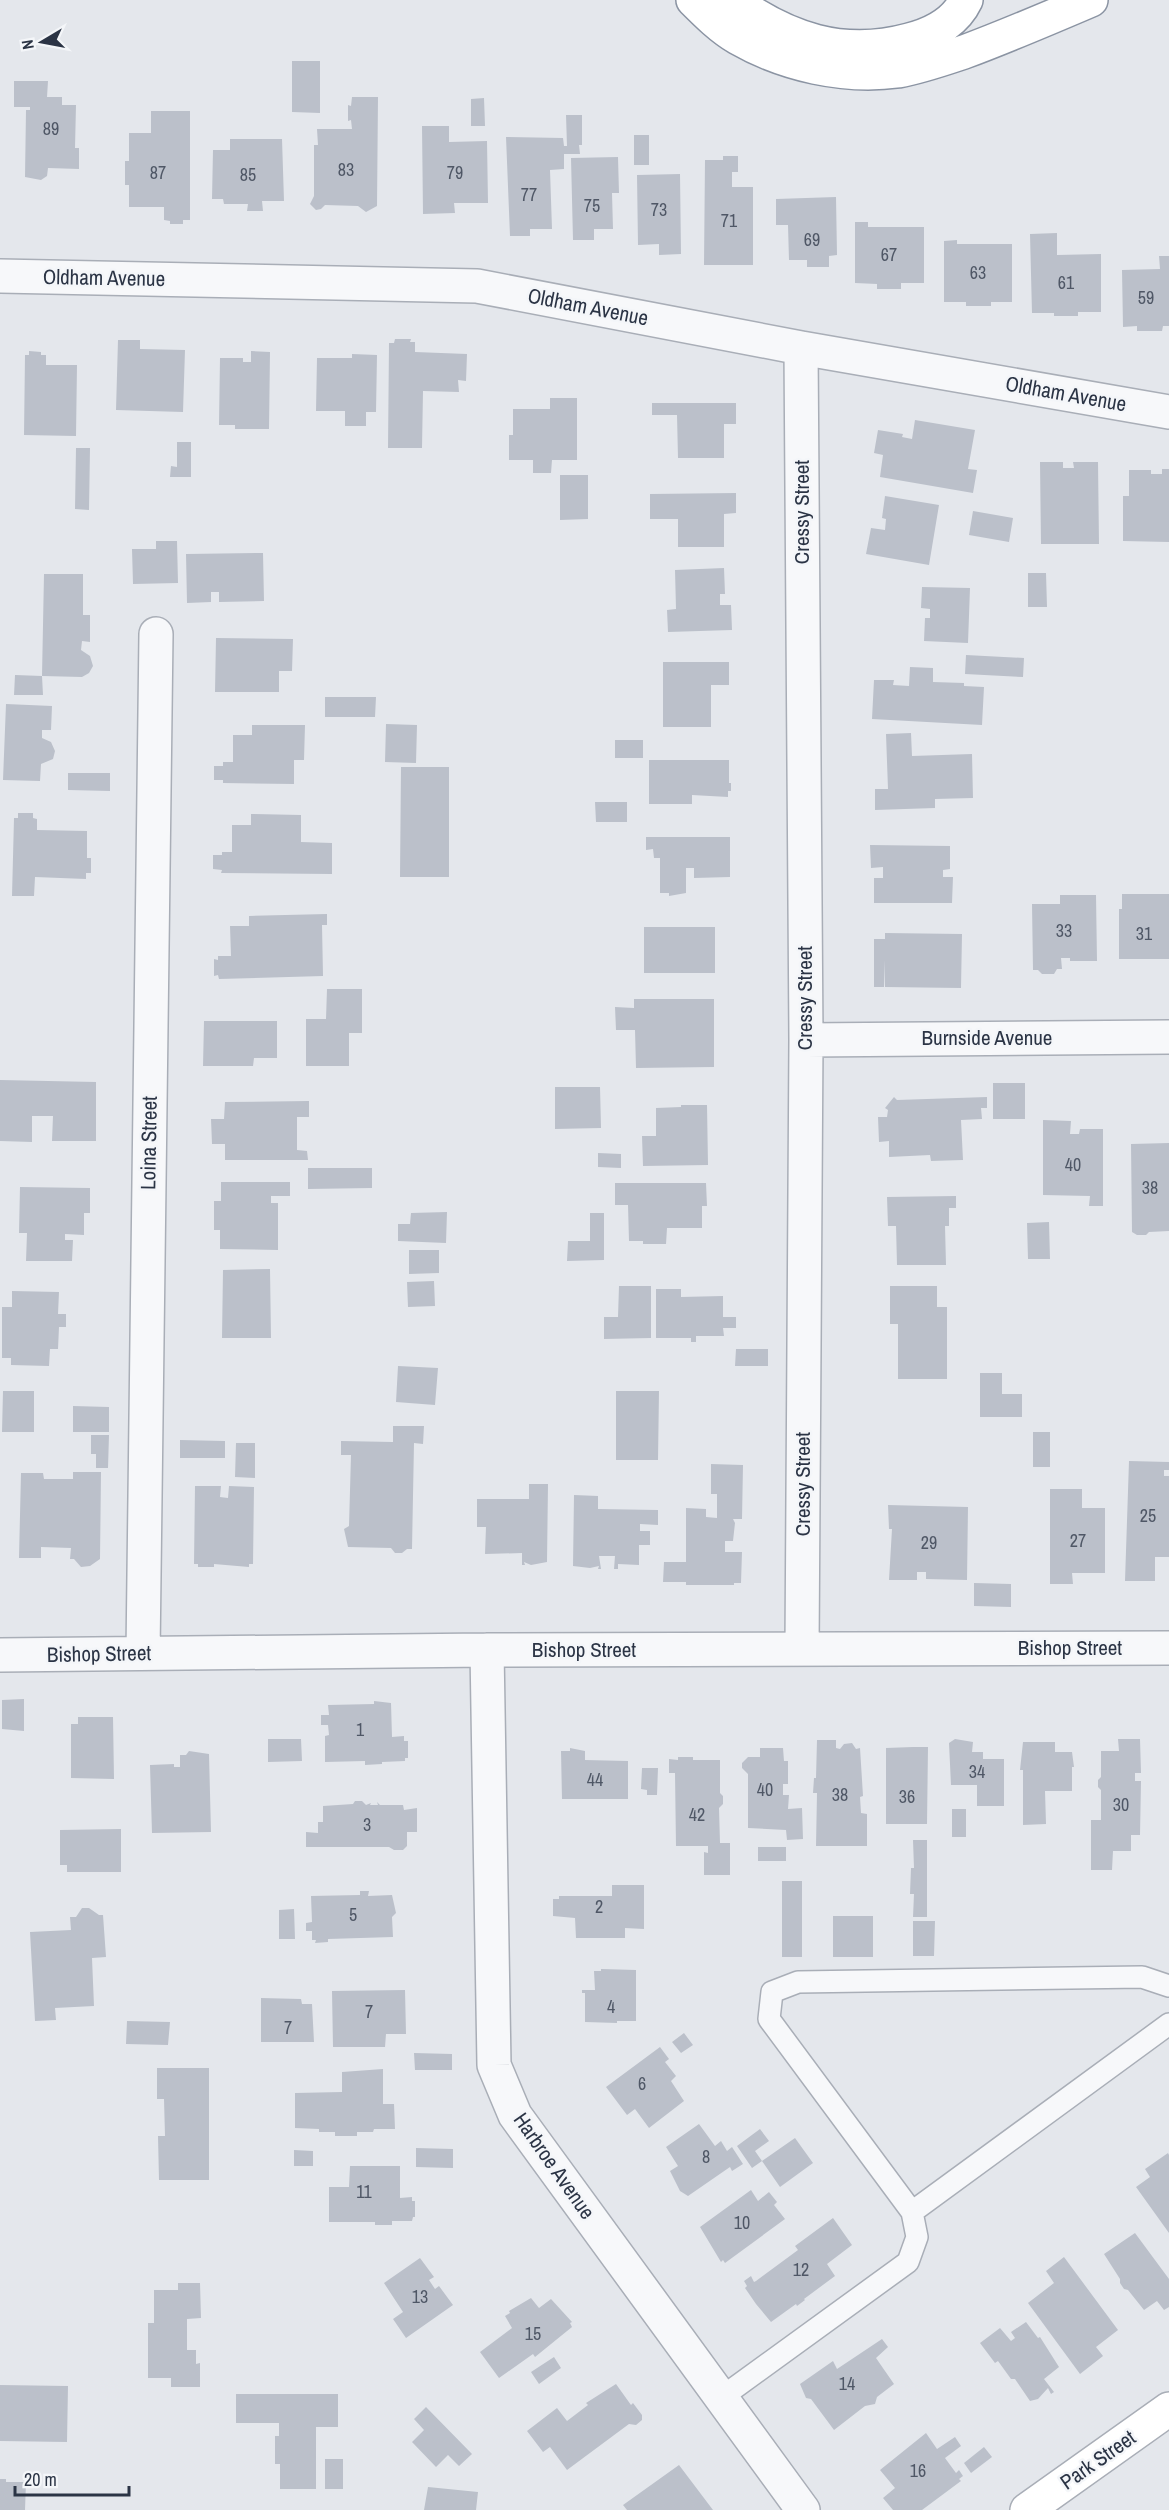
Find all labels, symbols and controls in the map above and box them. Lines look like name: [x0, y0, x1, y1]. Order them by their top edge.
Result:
north arrow: [12, 12, 72, 72]
text: N: [16, 38, 39, 51]
house number: 89: [43, 116, 59, 141]
house number: 83: [338, 157, 354, 182]
house number: 87: [150, 160, 166, 185]
house number: 79: [447, 160, 463, 185]
house number: 85: [240, 162, 256, 187]
house number: 77: [521, 182, 537, 207]
house number: 75: [584, 193, 600, 218]
house number: 73: [651, 197, 667, 222]
house number: 71: [721, 208, 738, 233]
house number: 69: [804, 227, 820, 252]
house number: 67: [881, 242, 897, 267]
house number: 63: [970, 260, 986, 285]
street label: Oldham Avenue: [43, 262, 165, 293]
house number: 61: [1058, 270, 1075, 295]
street label: Oldham Avenue: [525, 281, 651, 332]
house number: 59: [1138, 285, 1154, 310]
street label: Oldham Avenue: [1003, 369, 1129, 418]
street label: Cressy Street: [787, 460, 816, 564]
house number: 33: [1056, 918, 1072, 943]
house number: 31: [1136, 921, 1153, 946]
street label: Cressy Street: [790, 946, 819, 1050]
street label: Burnside Avenue: [922, 1023, 1052, 1052]
street label: Loina Street: [133, 1096, 164, 1190]
house number: 40: [1065, 1152, 1081, 1177]
house number: 38: [1142, 1175, 1158, 1200]
street label: Cressy Street: [788, 1432, 817, 1536]
house number: 25: [1140, 1503, 1156, 1528]
house number: 27: [1070, 1528, 1086, 1553]
house number: 29: [921, 1530, 937, 1555]
street label: Bishop Street: [1018, 1633, 1122, 1662]
street label: Bishop Street: [532, 1635, 636, 1664]
street label: Bishop Street: [47, 1638, 152, 1669]
house number: 1: [356, 1717, 365, 1742]
house number: 34: [969, 1759, 985, 1784]
house number: 44: [587, 1767, 603, 1792]
house number: 40: [757, 1777, 773, 1802]
house number: 38: [832, 1782, 848, 1807]
house number: 36: [899, 1784, 915, 1809]
house number: 30: [1113, 1792, 1129, 1817]
house number: 42: [689, 1802, 705, 1827]
house number: 3: [363, 1812, 371, 1837]
house number: 2: [595, 1894, 603, 1919]
house number: 5: [349, 1902, 357, 1927]
house number: 4: [607, 1994, 615, 2019]
house number: 7: [365, 1999, 373, 2024]
house number: 7: [284, 2015, 292, 2040]
house number: 6: [638, 2071, 646, 2096]
street label: Harbroe Avenue: [507, 2107, 602, 2225]
house number: 8: [702, 2144, 710, 2169]
house number: 11: [356, 2179, 372, 2204]
house number: 10: [734, 2210, 750, 2235]
house number: 12: [793, 2257, 809, 2282]
house number: 13: [412, 2284, 428, 2309]
house number: 15: [525, 2321, 541, 2346]
house number: 14: [839, 2371, 855, 2396]
street label: Park Street: [1054, 2423, 1141, 2496]
house number: 16: [910, 2458, 926, 2483]
scale bar: [15, 2459, 129, 2497]
text: 20 m: [24, 2467, 57, 2492]

